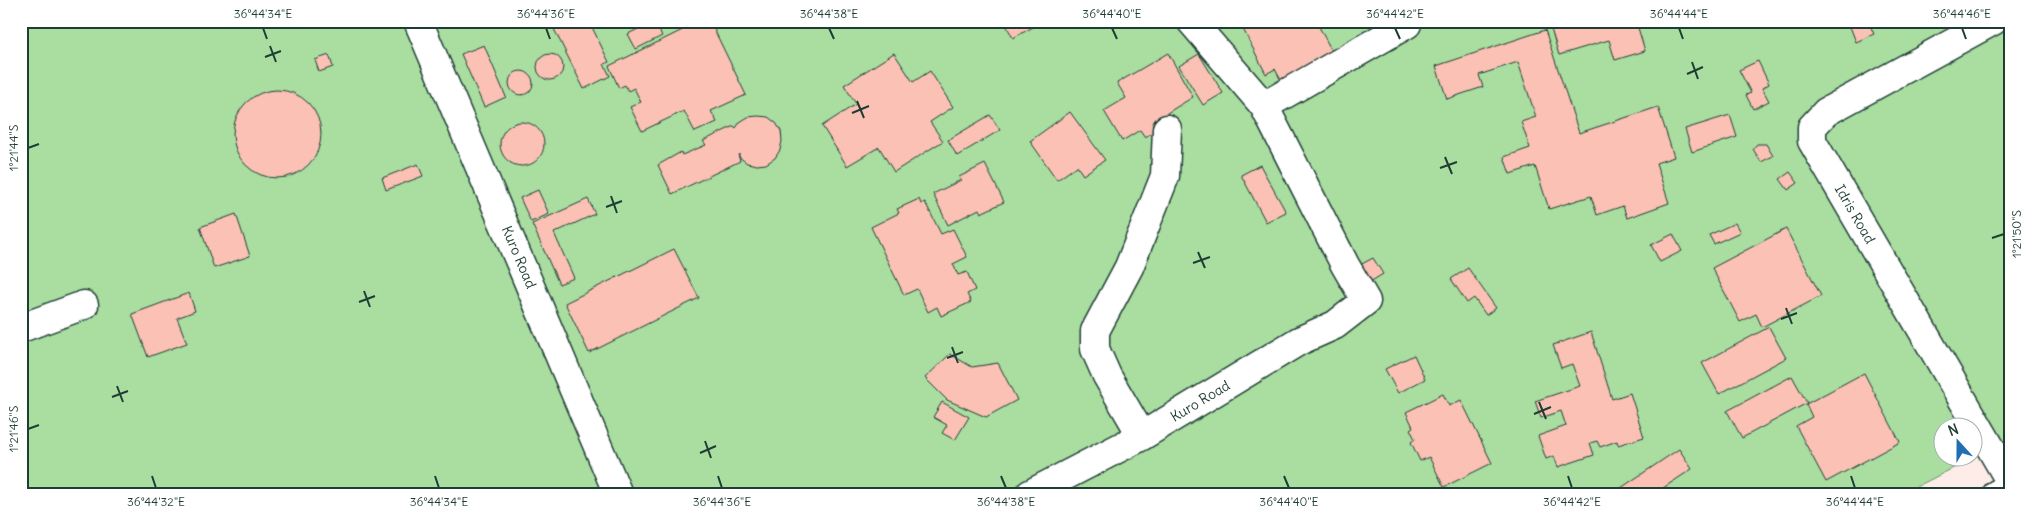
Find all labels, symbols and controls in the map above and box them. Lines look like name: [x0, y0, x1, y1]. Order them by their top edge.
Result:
text: 36°44'34"E: [234, 6, 292, 21]
text: 36°44'36"E: [517, 6, 575, 21]
text: 36°44'38"E: [800, 6, 858, 21]
text: 36°44'40"E: [1082, 6, 1142, 21]
text: 36°44'42"E: [1366, 6, 1424, 21]
text: 36°44'44"E: [1650, 6, 1708, 21]
text: 36°44'46"E: [1933, 6, 1991, 21]
text: 1°21'44"S: [6, 124, 21, 171]
street label: Idris Road: [1831, 181, 1879, 247]
text: 1°21'50"S: [2009, 210, 2024, 258]
street label: Kuro Road: [498, 223, 540, 291]
street label: Kuro Road: [1167, 376, 1233, 426]
text: 1°21'46"S: [6, 405, 21, 452]
north arrow: [1934, 418, 1984, 468]
text: N: [1946, 420, 1961, 440]
text: 36°44'32"E: [127, 494, 185, 509]
text: 36°44'34"E: [410, 494, 468, 509]
text: 36°44'36"E: [693, 494, 751, 509]
text: 36°44'38"E: [977, 494, 1035, 509]
text: 36°44'40"E: [1259, 494, 1319, 509]
text: 36°44'42"E: [1543, 494, 1601, 509]
text: 36°44'44"E: [1826, 494, 1884, 509]

